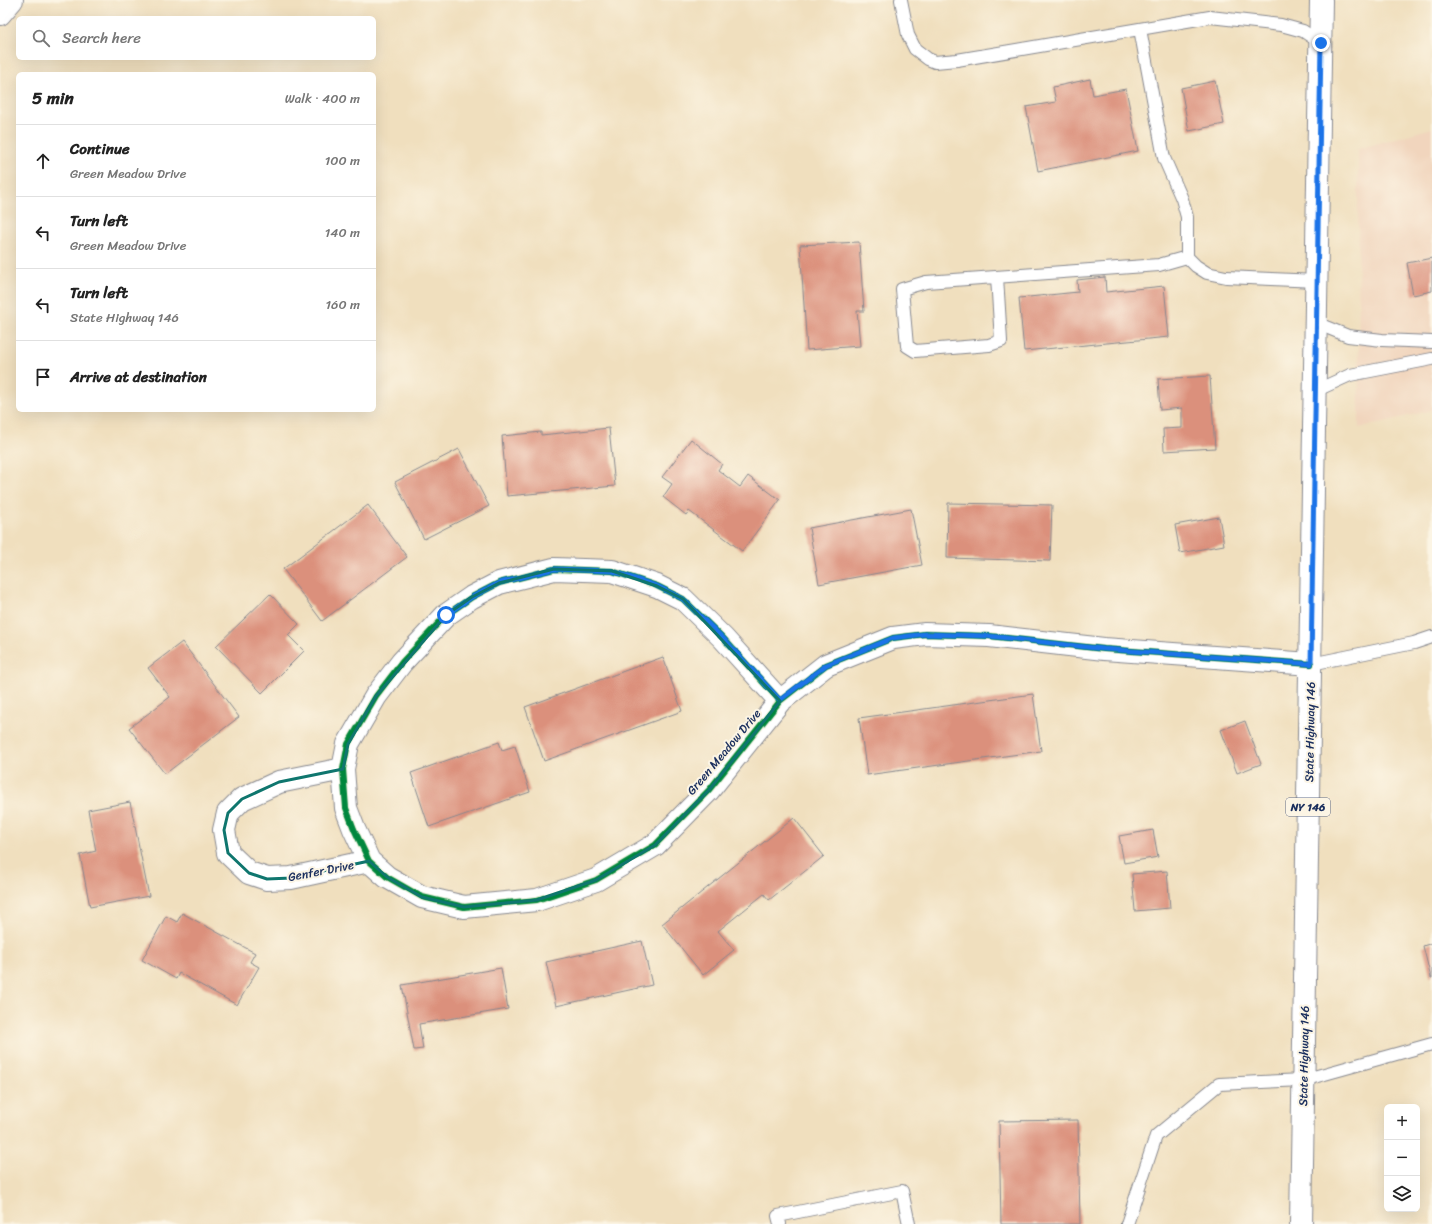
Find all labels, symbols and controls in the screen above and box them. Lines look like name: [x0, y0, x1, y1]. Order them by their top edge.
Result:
search box: [16, 16, 376, 60]
text: Search here: [62, 25, 141, 51]
icon: search: [30, 27, 52, 49]
route end: [1312, 34, 1330, 52]
text: 5 min: [32, 83, 74, 113]
text: Walk · 400 m: [285, 87, 360, 110]
text: Continue: [70, 136, 130, 162]
text: 100 m: [325, 149, 360, 172]
icon: ahead: [32, 150, 54, 172]
text: Green Meadow Drive: [70, 162, 186, 185]
text: Turn left: [70, 208, 128, 234]
text: 140 m: [325, 221, 360, 244]
icon: left: [32, 222, 54, 244]
text: Green Meadow Drive: [70, 234, 186, 257]
text: Turn left: [70, 280, 128, 306]
text: 160 m: [325, 293, 360, 316]
icon: left: [32, 294, 54, 316]
text: State Highway 146: [70, 306, 179, 329]
text: Arrive at destination: [70, 364, 207, 390]
icon: arrive: [32, 366, 54, 388]
route start: [437, 606, 455, 624]
street label: State Highway 146: [1298, 681, 1322, 782]
street label: Green Meadow Drive: [681, 704, 767, 800]
road number: NY 146: [1286, 798, 1330, 816]
street label: Genfer Drive: [286, 854, 356, 888]
street label: State Highway 146: [1292, 1005, 1316, 1106]
map controls: [1384, 1104, 1420, 1212]
button: +: [1384, 1104, 1420, 1140]
button: −: [1384, 1140, 1420, 1176]
button: layers: [1384, 1176, 1420, 1212]

